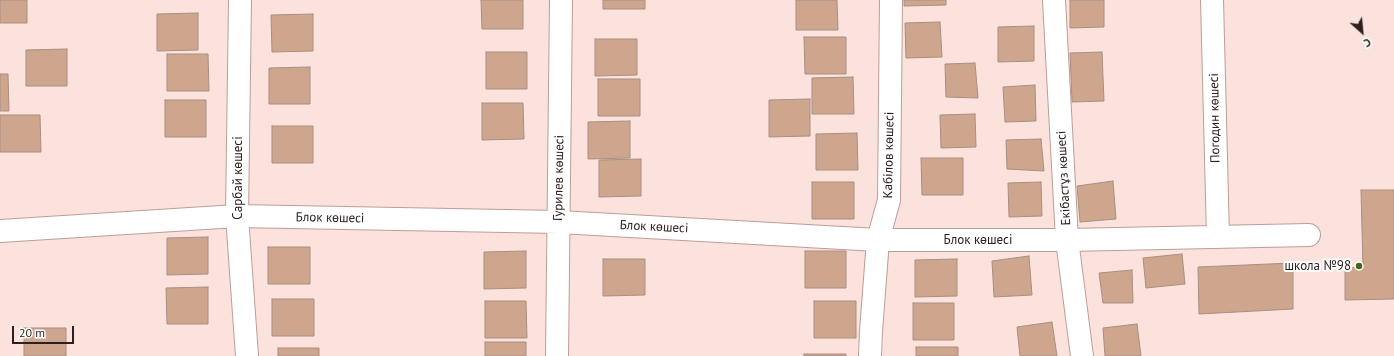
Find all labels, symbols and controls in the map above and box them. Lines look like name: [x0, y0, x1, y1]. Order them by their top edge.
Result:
north arrow: [1342, 12, 1382, 52]
text: С: [1362, 35, 1373, 50]
street label: Погодин көшесі: [1206, 73, 1224, 163]
street label: Кабілов көшесі: [880, 112, 898, 198]
street label: Екібастұз көшесі: [1054, 130, 1074, 226]
street label: Гурилев көшесі: [550, 135, 568, 221]
street label: Сарбай көшесі: [230, 136, 246, 220]
street label: Блок көшесі: [295, 210, 365, 226]
street label: Блок көшесі: [619, 217, 689, 237]
street label: Блок көшесі: [944, 232, 1012, 248]
place label: школа №98: [1285, 258, 1351, 274]
marker: школа №98: [1354, 261, 1364, 271]
scale bar: [14, 318, 76, 344]
text: 20 m: [19, 325, 45, 340]

